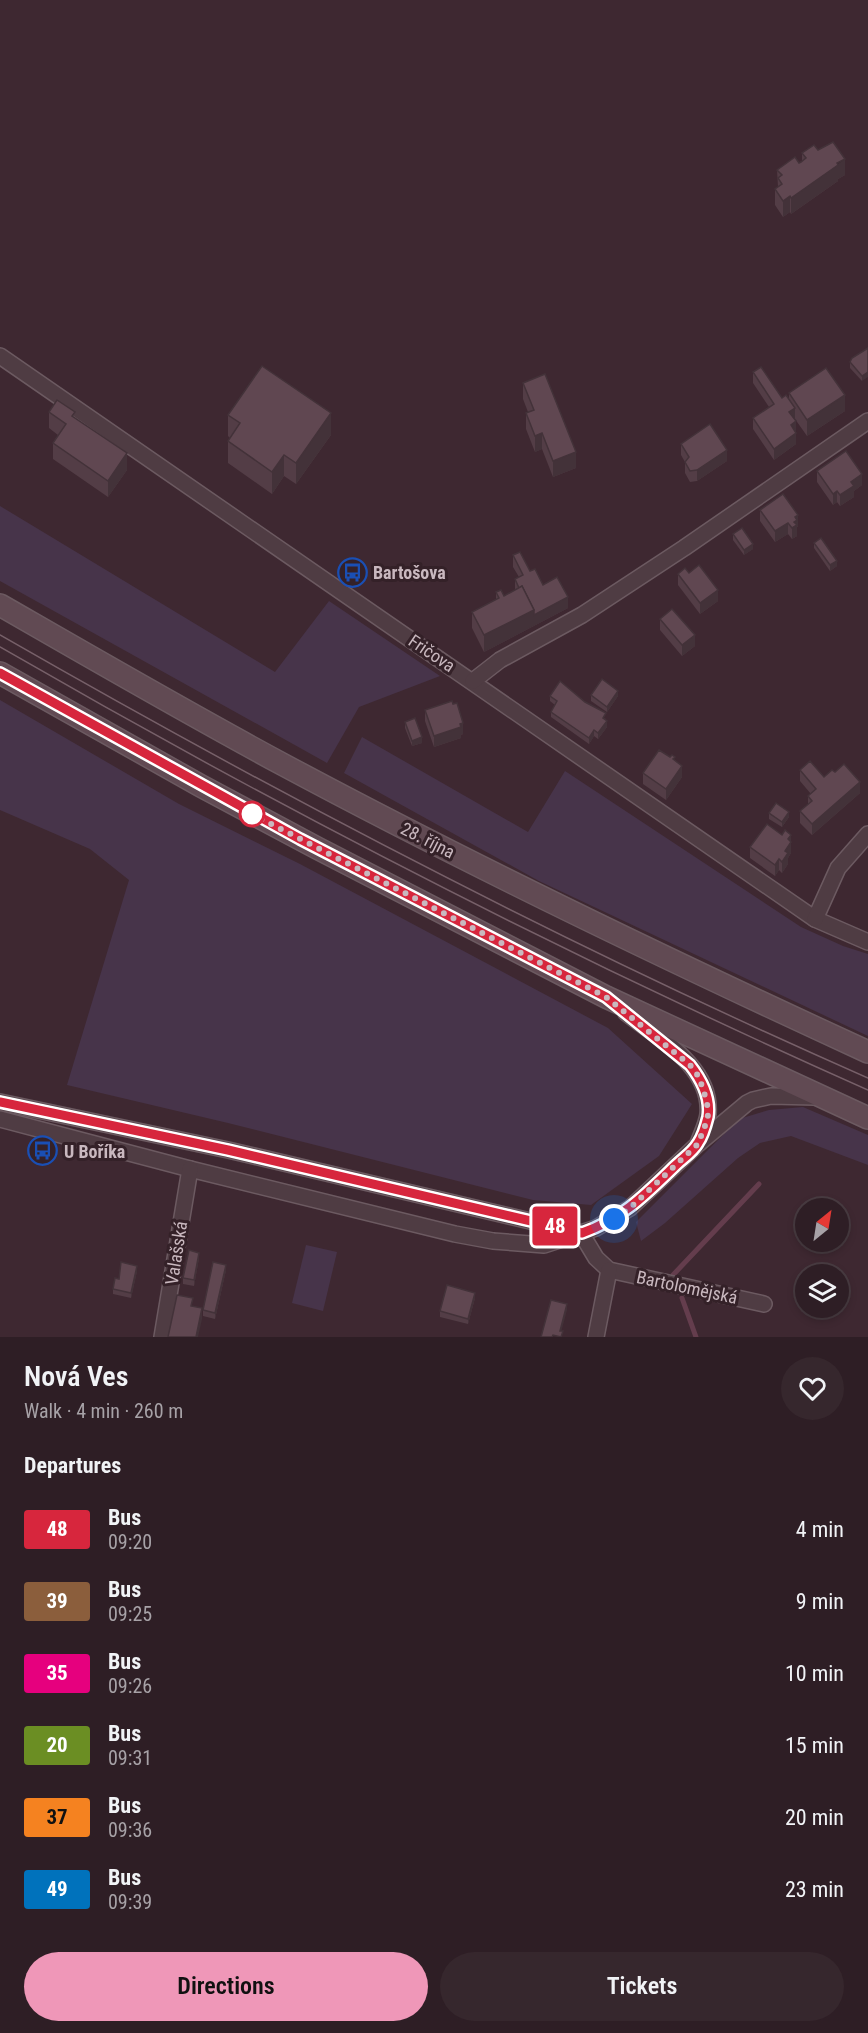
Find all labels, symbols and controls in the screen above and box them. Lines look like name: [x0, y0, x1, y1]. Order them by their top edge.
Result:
bus stop icon: Bartošova: [336, 556, 368, 588]
place label: Bartošova: [373, 562, 446, 583]
street label: Fričova: [405, 630, 459, 676]
unlabelled marker: [239, 801, 265, 827]
street label: 28. října: [398, 818, 458, 862]
bus stop icon: U Boříka: [27, 1135, 59, 1167]
place label: U Boříka: [64, 1141, 125, 1162]
north arrow: [795, 1198, 849, 1252]
map controls: [795, 1198, 849, 1318]
your location: [599, 1204, 629, 1234]
line badge: 48: [528, 1206, 582, 1246]
text: 48: [544, 1214, 566, 1238]
street label: Valašská: [161, 1220, 191, 1286]
button: layers: [795, 1264, 849, 1318]
street label: Bartolomějská: [635, 1266, 739, 1308]
button: heart: [781, 1357, 844, 1420]
text: Nová Ves: [24, 1360, 128, 1393]
text: Walk · 4 min · 260 m: [24, 1399, 183, 1423]
text: Departures: [24, 1453, 121, 1478]
text: Bus: [108, 1505, 141, 1530]
text: 48: [46, 1517, 68, 1541]
text: 4 min: [796, 1517, 844, 1542]
text: 09:20: [108, 1530, 152, 1554]
text: Bus: [108, 1577, 141, 1602]
text: 39: [46, 1589, 68, 1613]
text: 9 min: [796, 1589, 844, 1614]
text: 09:25: [108, 1602, 152, 1626]
text: Bus: [108, 1649, 141, 1674]
text: 35: [46, 1661, 68, 1685]
text: 10 min: [785, 1661, 844, 1686]
text: 09:26: [108, 1674, 152, 1698]
text: Bus: [108, 1721, 141, 1746]
text: 20: [46, 1733, 68, 1757]
text: 15 min: [785, 1733, 844, 1758]
text: 09:31: [108, 1746, 152, 1770]
text: Bus: [108, 1793, 141, 1818]
text: 37: [46, 1805, 68, 1829]
text: 20 min: [785, 1805, 844, 1830]
text: 09:36: [108, 1818, 152, 1842]
text: Bus: [108, 1865, 141, 1890]
text: 49: [46, 1877, 68, 1901]
text: 23 min: [785, 1877, 844, 1902]
text: 09:39: [108, 1890, 152, 1914]
button: Directions: [24, 1952, 428, 2021]
button: Tickets: [440, 1952, 844, 2021]

